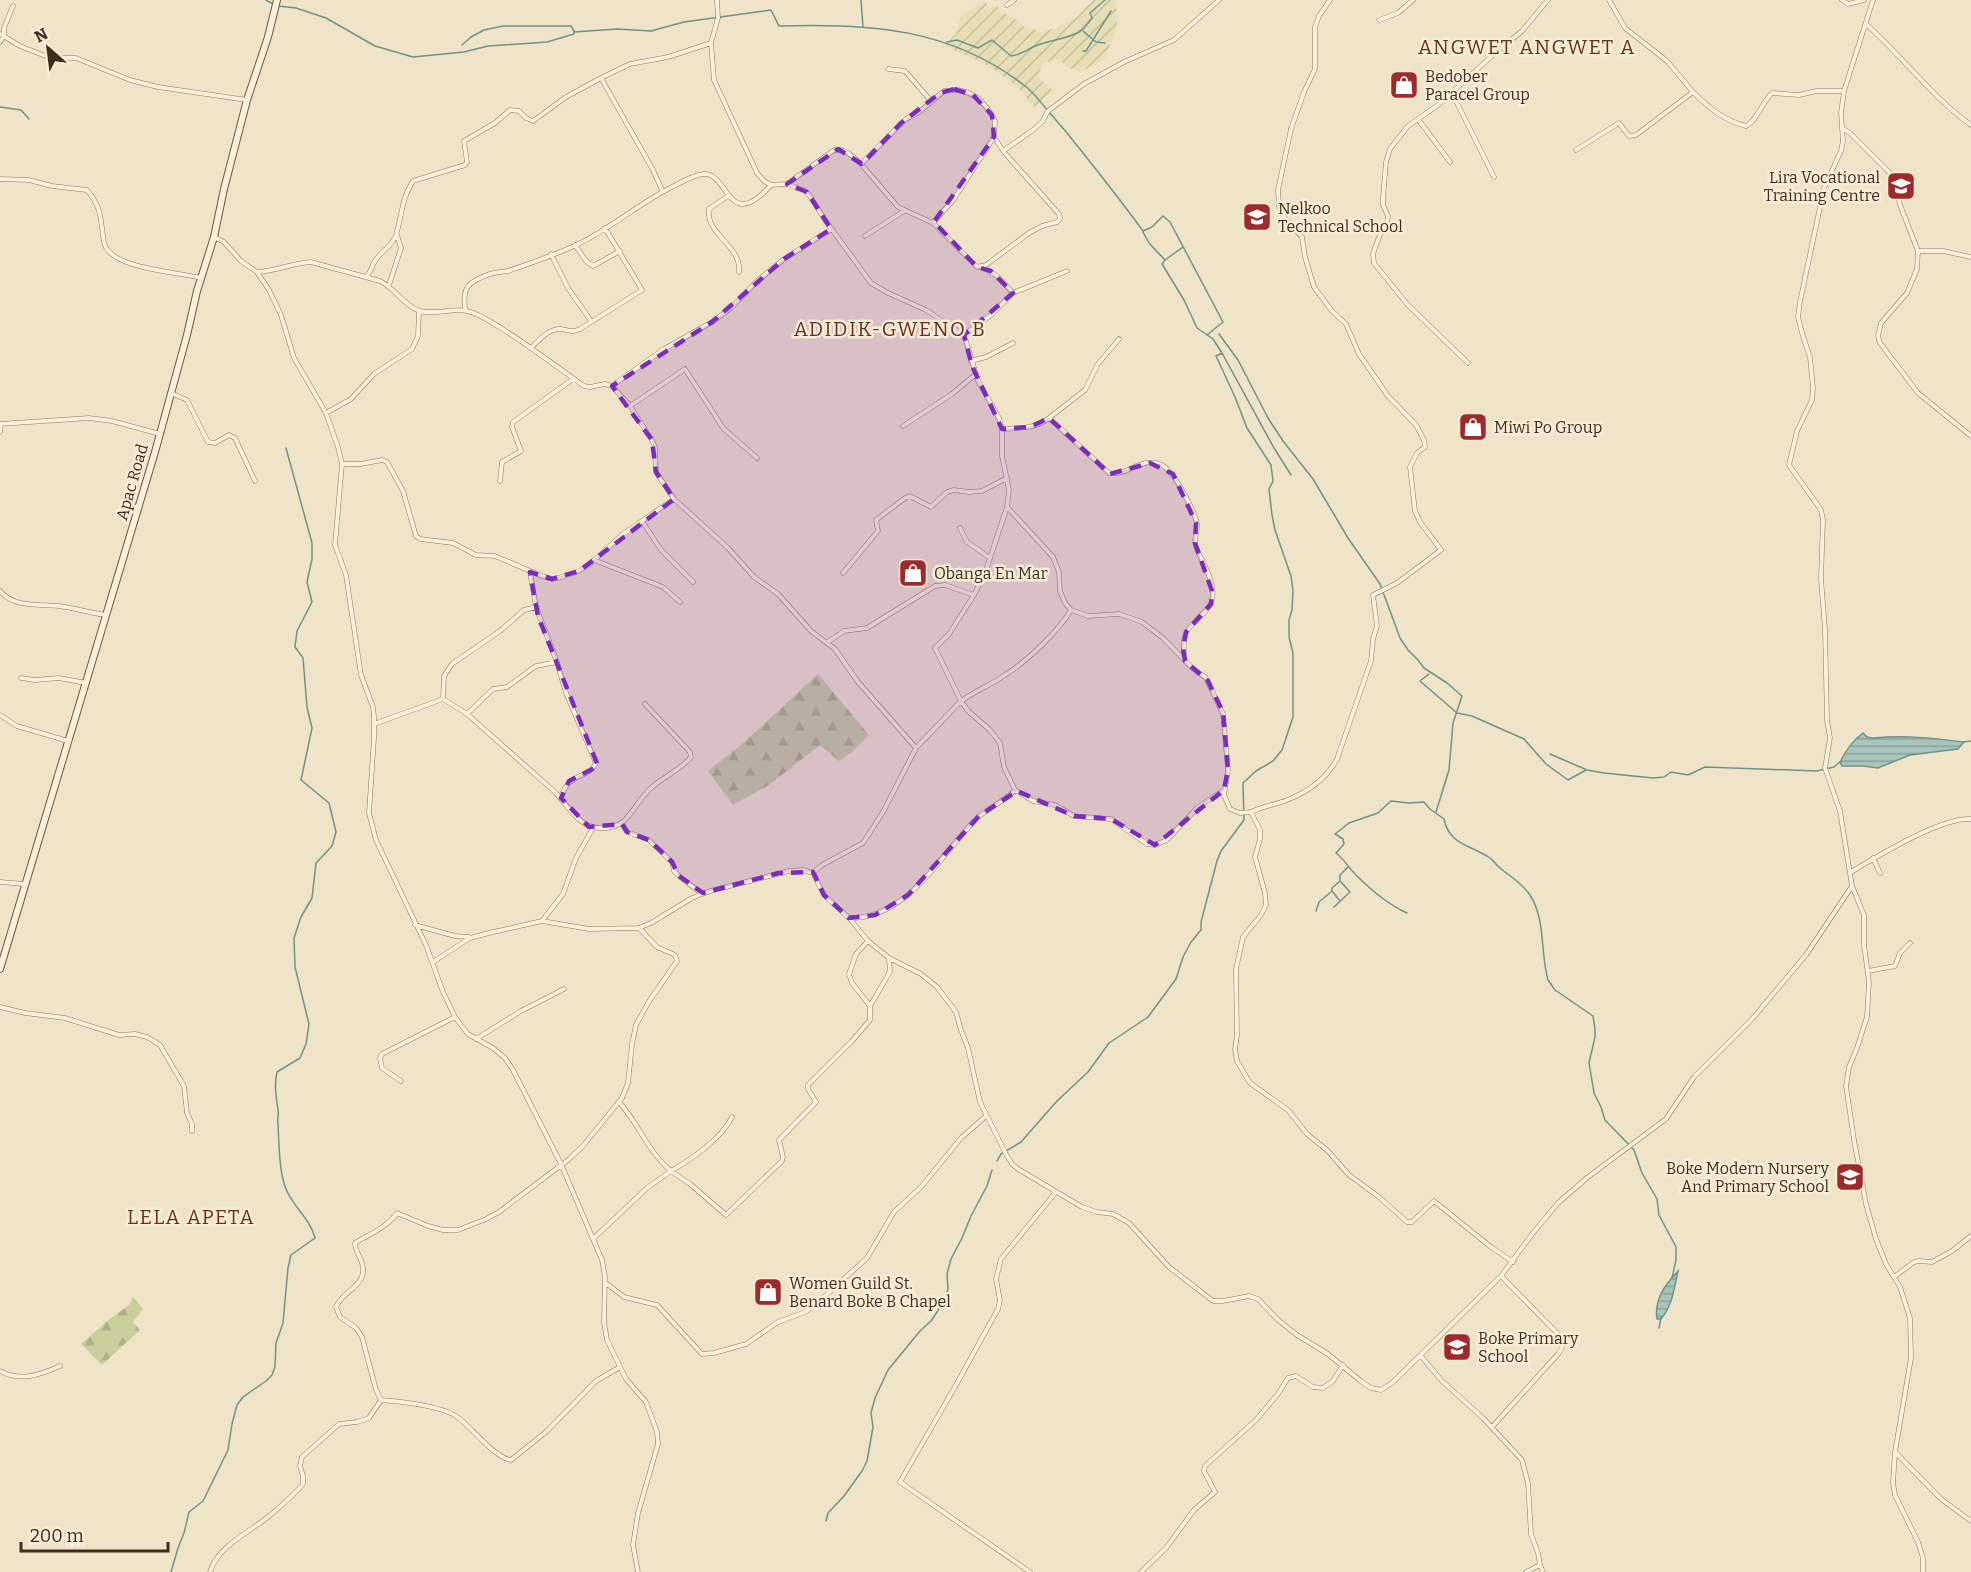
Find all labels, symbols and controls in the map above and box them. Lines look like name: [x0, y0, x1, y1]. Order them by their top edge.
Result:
north arrow: [18, 18, 78, 78]
text: N: [31, 24, 51, 46]
district label: ANGWET ANGWET A: [1418, 35, 1636, 59]
place label: Bedober Paracel Group: [1425, 67, 1530, 104]
shop icon: Bedober Paracel Group: [1388, 69, 1420, 101]
place label: Lira Vocational Training Centre: [1764, 168, 1880, 205]
school or university icon: Lira Vocational Training Centre: [1885, 170, 1917, 202]
place label: Nelkoo Technical School: [1278, 199, 1403, 236]
school or university icon: Nelkoo Technical School: [1241, 201, 1273, 233]
district label: ADIDIK-GWENO B: [794, 317, 986, 341]
shop icon: Miwi Po Group: [1457, 411, 1489, 443]
place label: Miwi Po Group: [1494, 418, 1602, 437]
street label: Apac Road: [112, 441, 152, 522]
shop icon: Obanga En Mar: [897, 557, 929, 589]
place label: Obanga En Mar: [934, 564, 1048, 583]
place label: Boke Modern Nursery And Primary School: [1666, 1159, 1830, 1196]
school or university icon: Boke Modern Nursery And Primary School: [1834, 1161, 1866, 1193]
district label: LELA APETA: [127, 1205, 255, 1229]
place label: Women Guild St. Benard Boke B Chapel: [789, 1274, 951, 1311]
shop icon: Women Guild St. Benard Boke B Chapel: [752, 1276, 784, 1308]
place label: Boke Primary School: [1478, 1329, 1579, 1366]
school or university icon: Boke Primary School: [1441, 1331, 1473, 1363]
scale bar: [21, 1515, 168, 1553]
text: 200 m: [30, 1525, 84, 1547]

